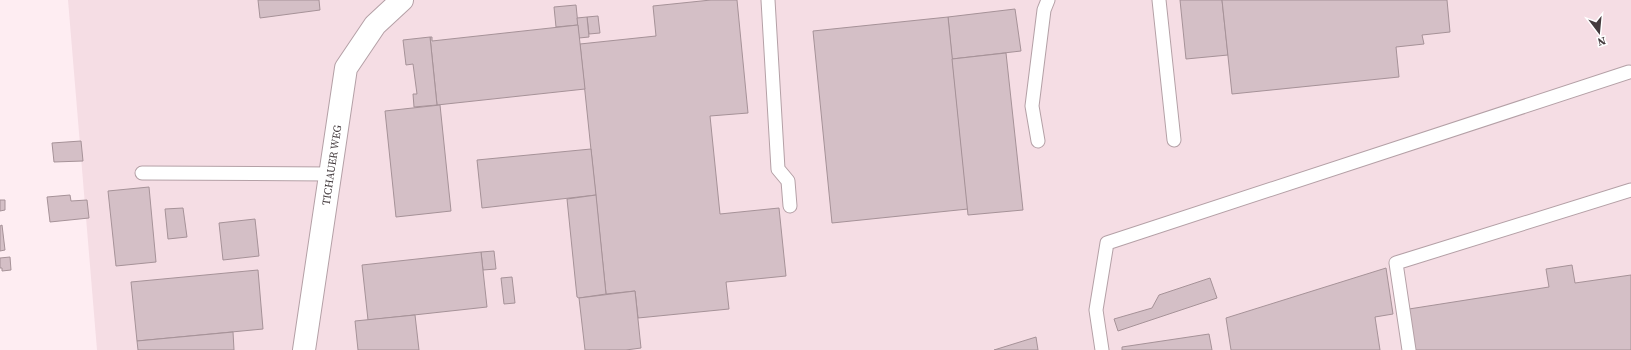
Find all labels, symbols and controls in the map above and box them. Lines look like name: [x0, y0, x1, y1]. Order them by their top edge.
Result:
north arrow: [1579, 12, 1619, 52]
text: N: [1596, 33, 1608, 49]
street label: TICHAUER WEG: [319, 123, 346, 206]

